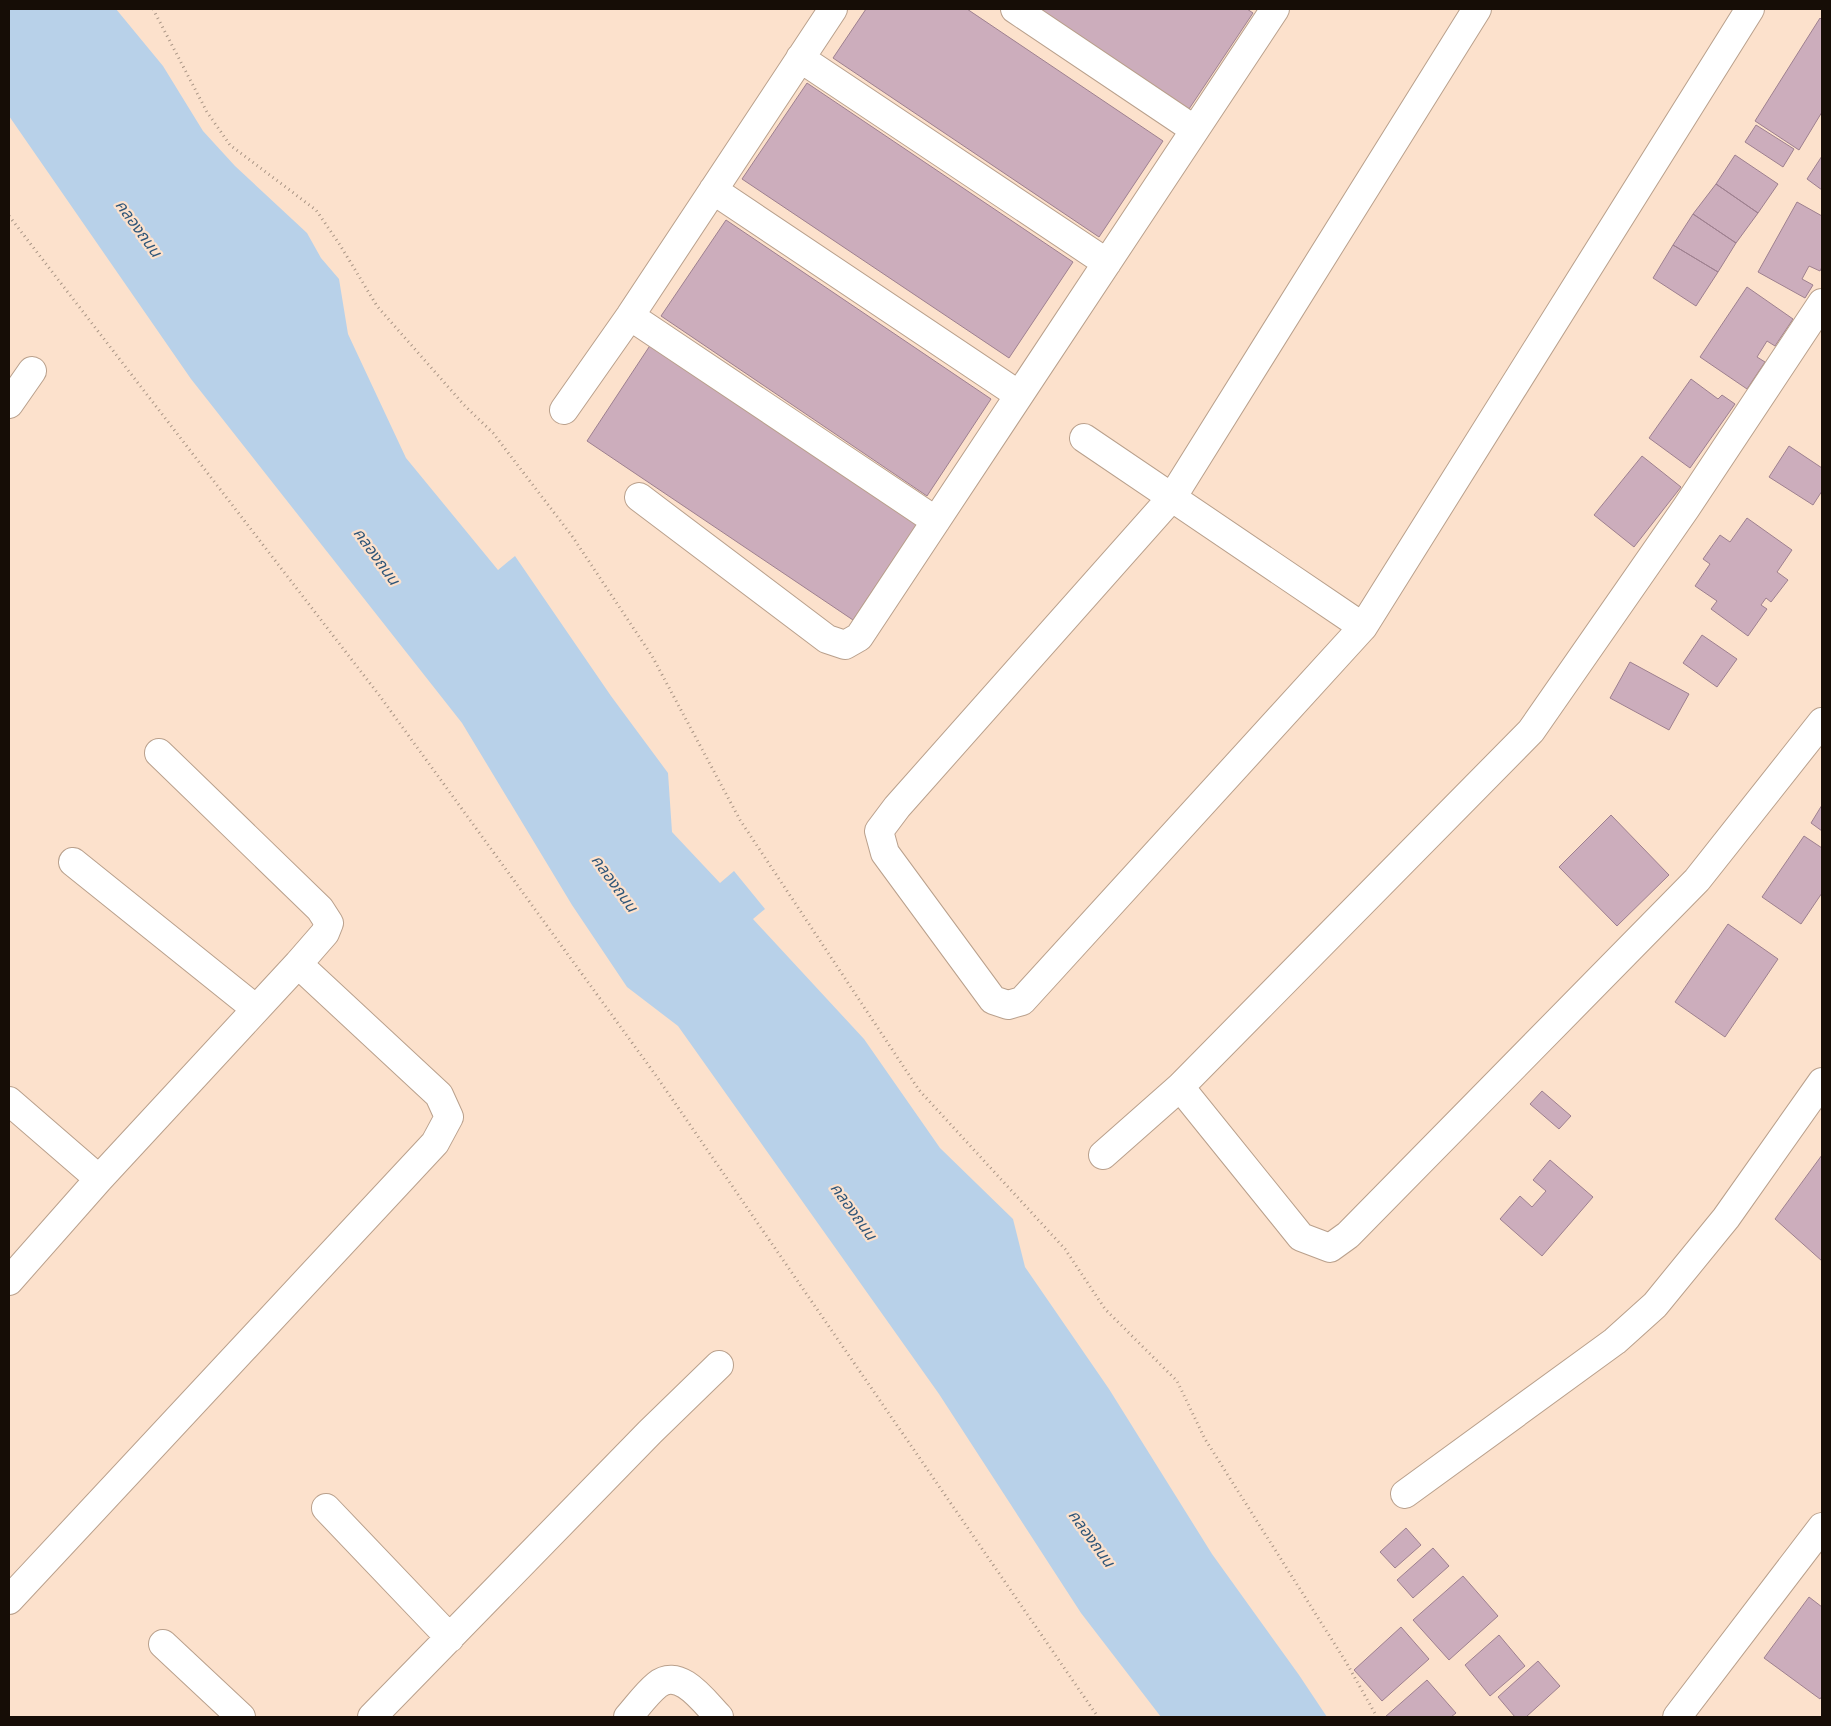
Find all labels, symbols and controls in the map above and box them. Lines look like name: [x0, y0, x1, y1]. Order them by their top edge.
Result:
water label: คลองถนน: [112, 195, 167, 262]
water label: คลองถนน: [350, 523, 405, 590]
water label: คลองถนน: [588, 850, 643, 917]
water label: คลองถนน: [827, 1178, 882, 1245]
water label: คลองถนน: [1065, 1505, 1120, 1572]

